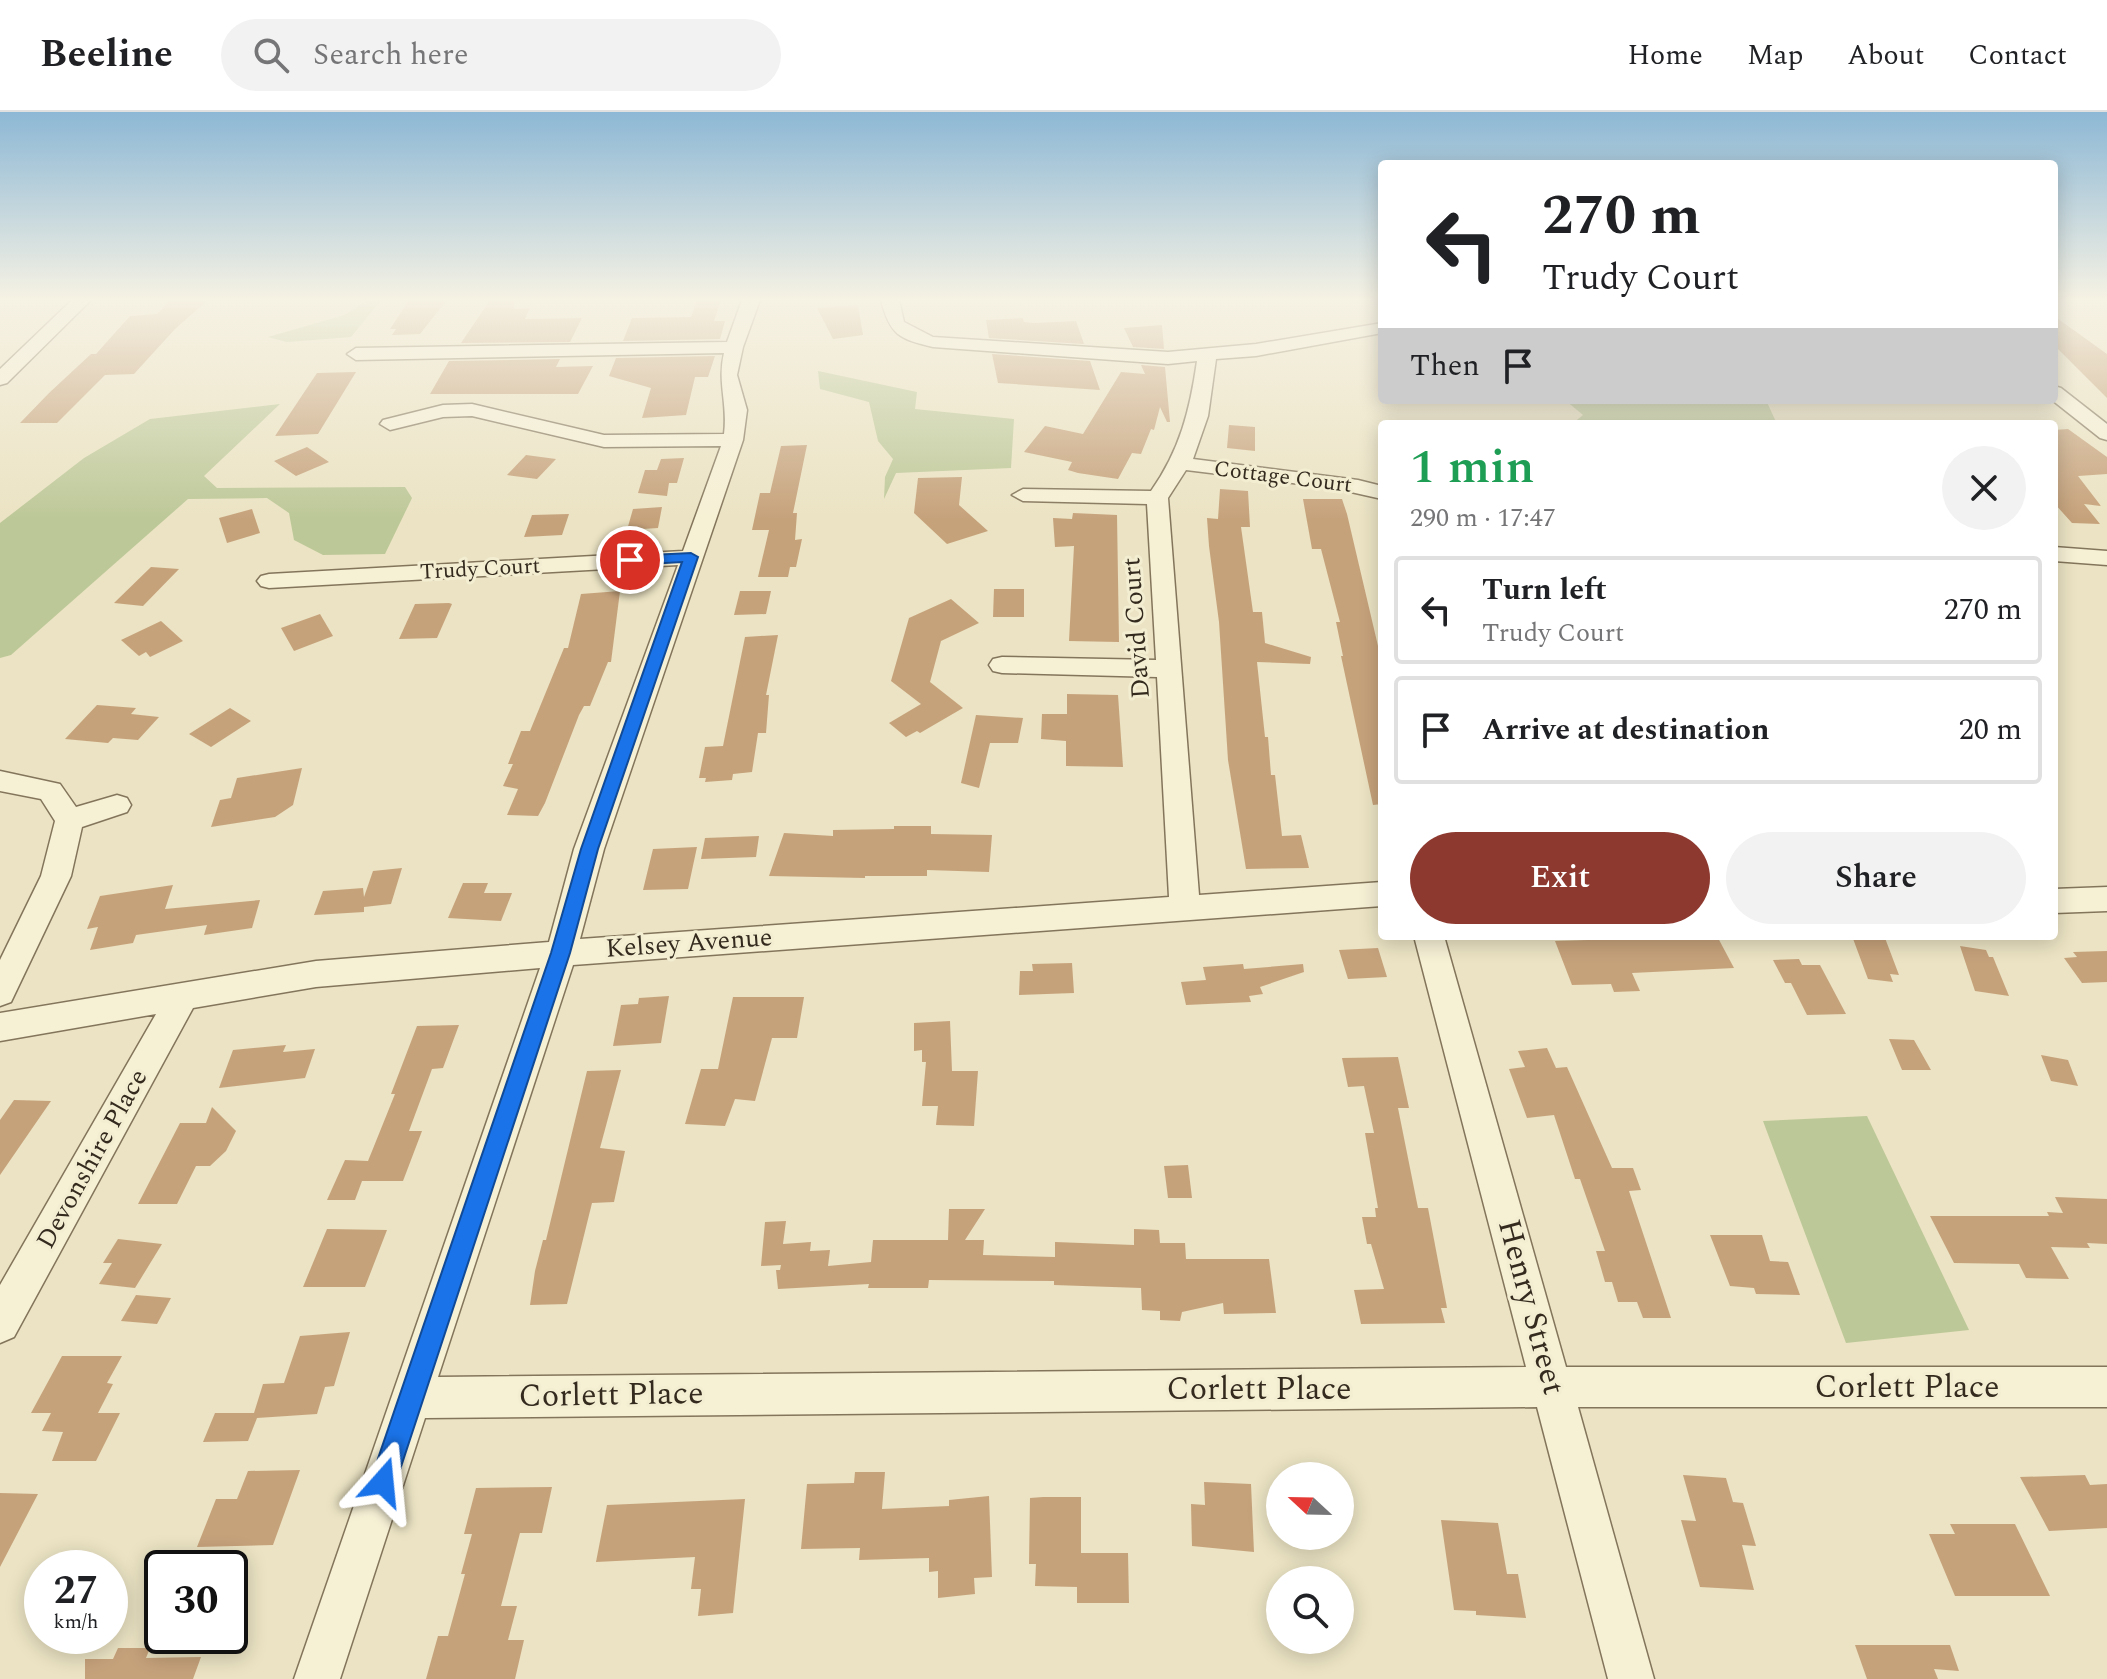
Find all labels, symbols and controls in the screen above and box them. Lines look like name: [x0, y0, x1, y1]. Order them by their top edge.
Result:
search box: [221, 19, 781, 91]
text: Beeline: [40, 26, 173, 84]
text: Search here: [313, 32, 469, 78]
icon: search: [249, 33, 293, 77]
text: Home: [1627, 34, 1703, 77]
text: Map: [1747, 34, 1803, 77]
text: About: [1847, 34, 1924, 77]
text: Contact: [1968, 34, 2067, 77]
text: 270 m: [1542, 174, 1701, 259]
icon: left: [1410, 192, 1514, 296]
text: Trudy Court: [1542, 251, 1739, 306]
text: Then: [1410, 343, 1480, 389]
icon: arrive: [1496, 344, 1540, 388]
text: 1 min: [1410, 431, 1535, 504]
button: close: [1942, 446, 2026, 530]
street label: Cottage Court: [1212, 452, 1354, 502]
text: 290 m · 17:47: [1410, 498, 1556, 538]
pin: [596, 526, 664, 594]
icon: arrive: [608, 538, 652, 582]
street label: Trudy Court: [419, 549, 541, 589]
street label: David Court: [1111, 556, 1161, 700]
text: Turn left: [1482, 567, 1607, 613]
text: 270 m: [1944, 587, 2022, 633]
icon: left: [1414, 588, 1458, 632]
text: Trudy Court: [1482, 613, 1624, 653]
text: Arrive at destination: [1482, 707, 1769, 753]
text: 20 m: [1959, 707, 2022, 753]
icon: arrive: [1414, 708, 1458, 752]
button: Exit: [1410, 832, 1710, 924]
button: Share: [1726, 832, 2026, 924]
street label: Kelsey Avenue: [604, 917, 774, 969]
street label: Devonshire Place: [26, 1062, 158, 1256]
street label: Henry Street: [1484, 1214, 1578, 1400]
street label: Corlett Place: [1814, 1363, 2000, 1412]
street label: Corlett Place: [1166, 1365, 1352, 1414]
street label: Corlett Place: [518, 1369, 704, 1421]
position arrow: [341, 1440, 425, 1524]
north arrow: [1266, 1462, 1354, 1550]
map controls: [1266, 1462, 1354, 1654]
speed limit sign: 30: [144, 1550, 248, 1654]
text: 27: [54, 1561, 98, 1622]
button: search: [1266, 1566, 1354, 1654]
text: km/h: [54, 1607, 99, 1637]

